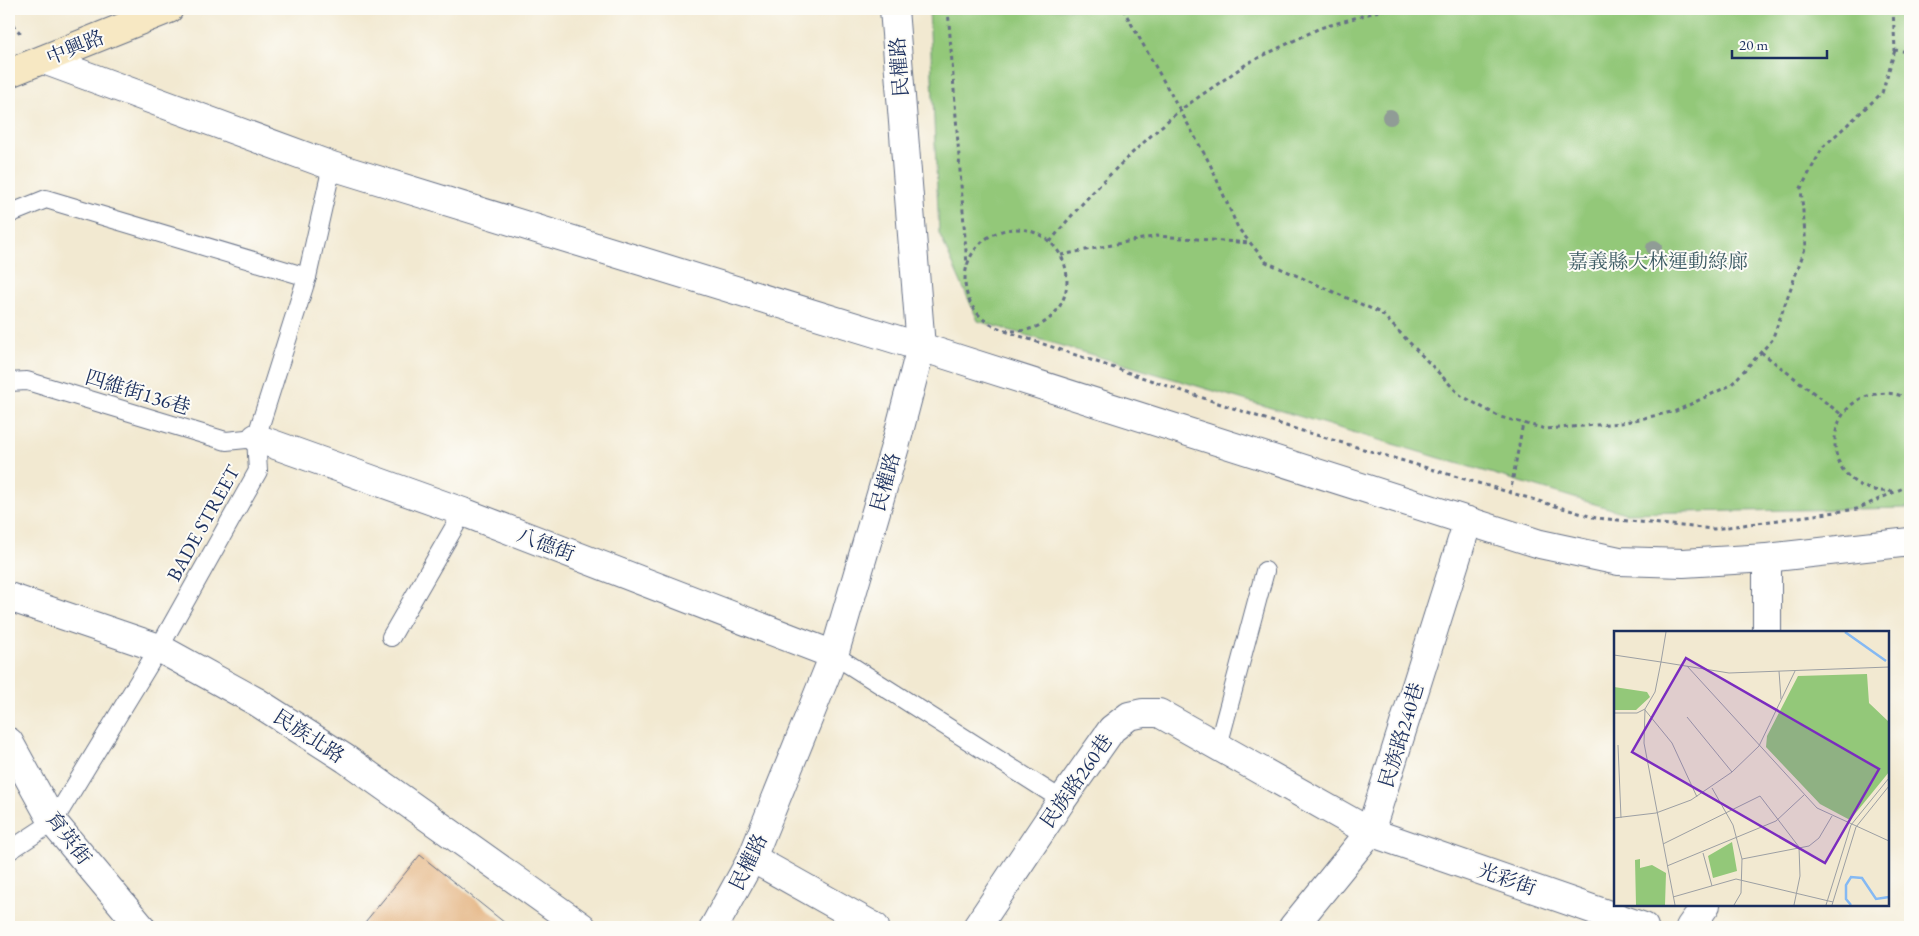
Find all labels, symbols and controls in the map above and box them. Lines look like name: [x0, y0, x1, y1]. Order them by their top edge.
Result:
street label: 中興路: [42, 24, 108, 70]
scale bar: [1732, 28, 1826, 60]
text: 20 m: [1739, 35, 1768, 54]
street label: 民權路: [884, 36, 914, 98]
park label: 嘉義縣大林運動綠廊: [1568, 248, 1748, 274]
street label: 四維街136巷: [82, 364, 194, 420]
street label: 民權路: [864, 450, 906, 514]
street label: BADE STREET: [160, 460, 246, 586]
street label: 八德街: [513, 521, 579, 567]
inset map: [1614, 631, 1889, 906]
street label: 民族路240巷: [1373, 679, 1429, 791]
street label: 民族北路: [268, 703, 350, 769]
street label: 民族路260巷: [1034, 729, 1118, 833]
street label: 育英街: [41, 806, 97, 870]
street label: 民權路: [723, 829, 773, 895]
street label: 光彩街: [1474, 857, 1540, 901]

